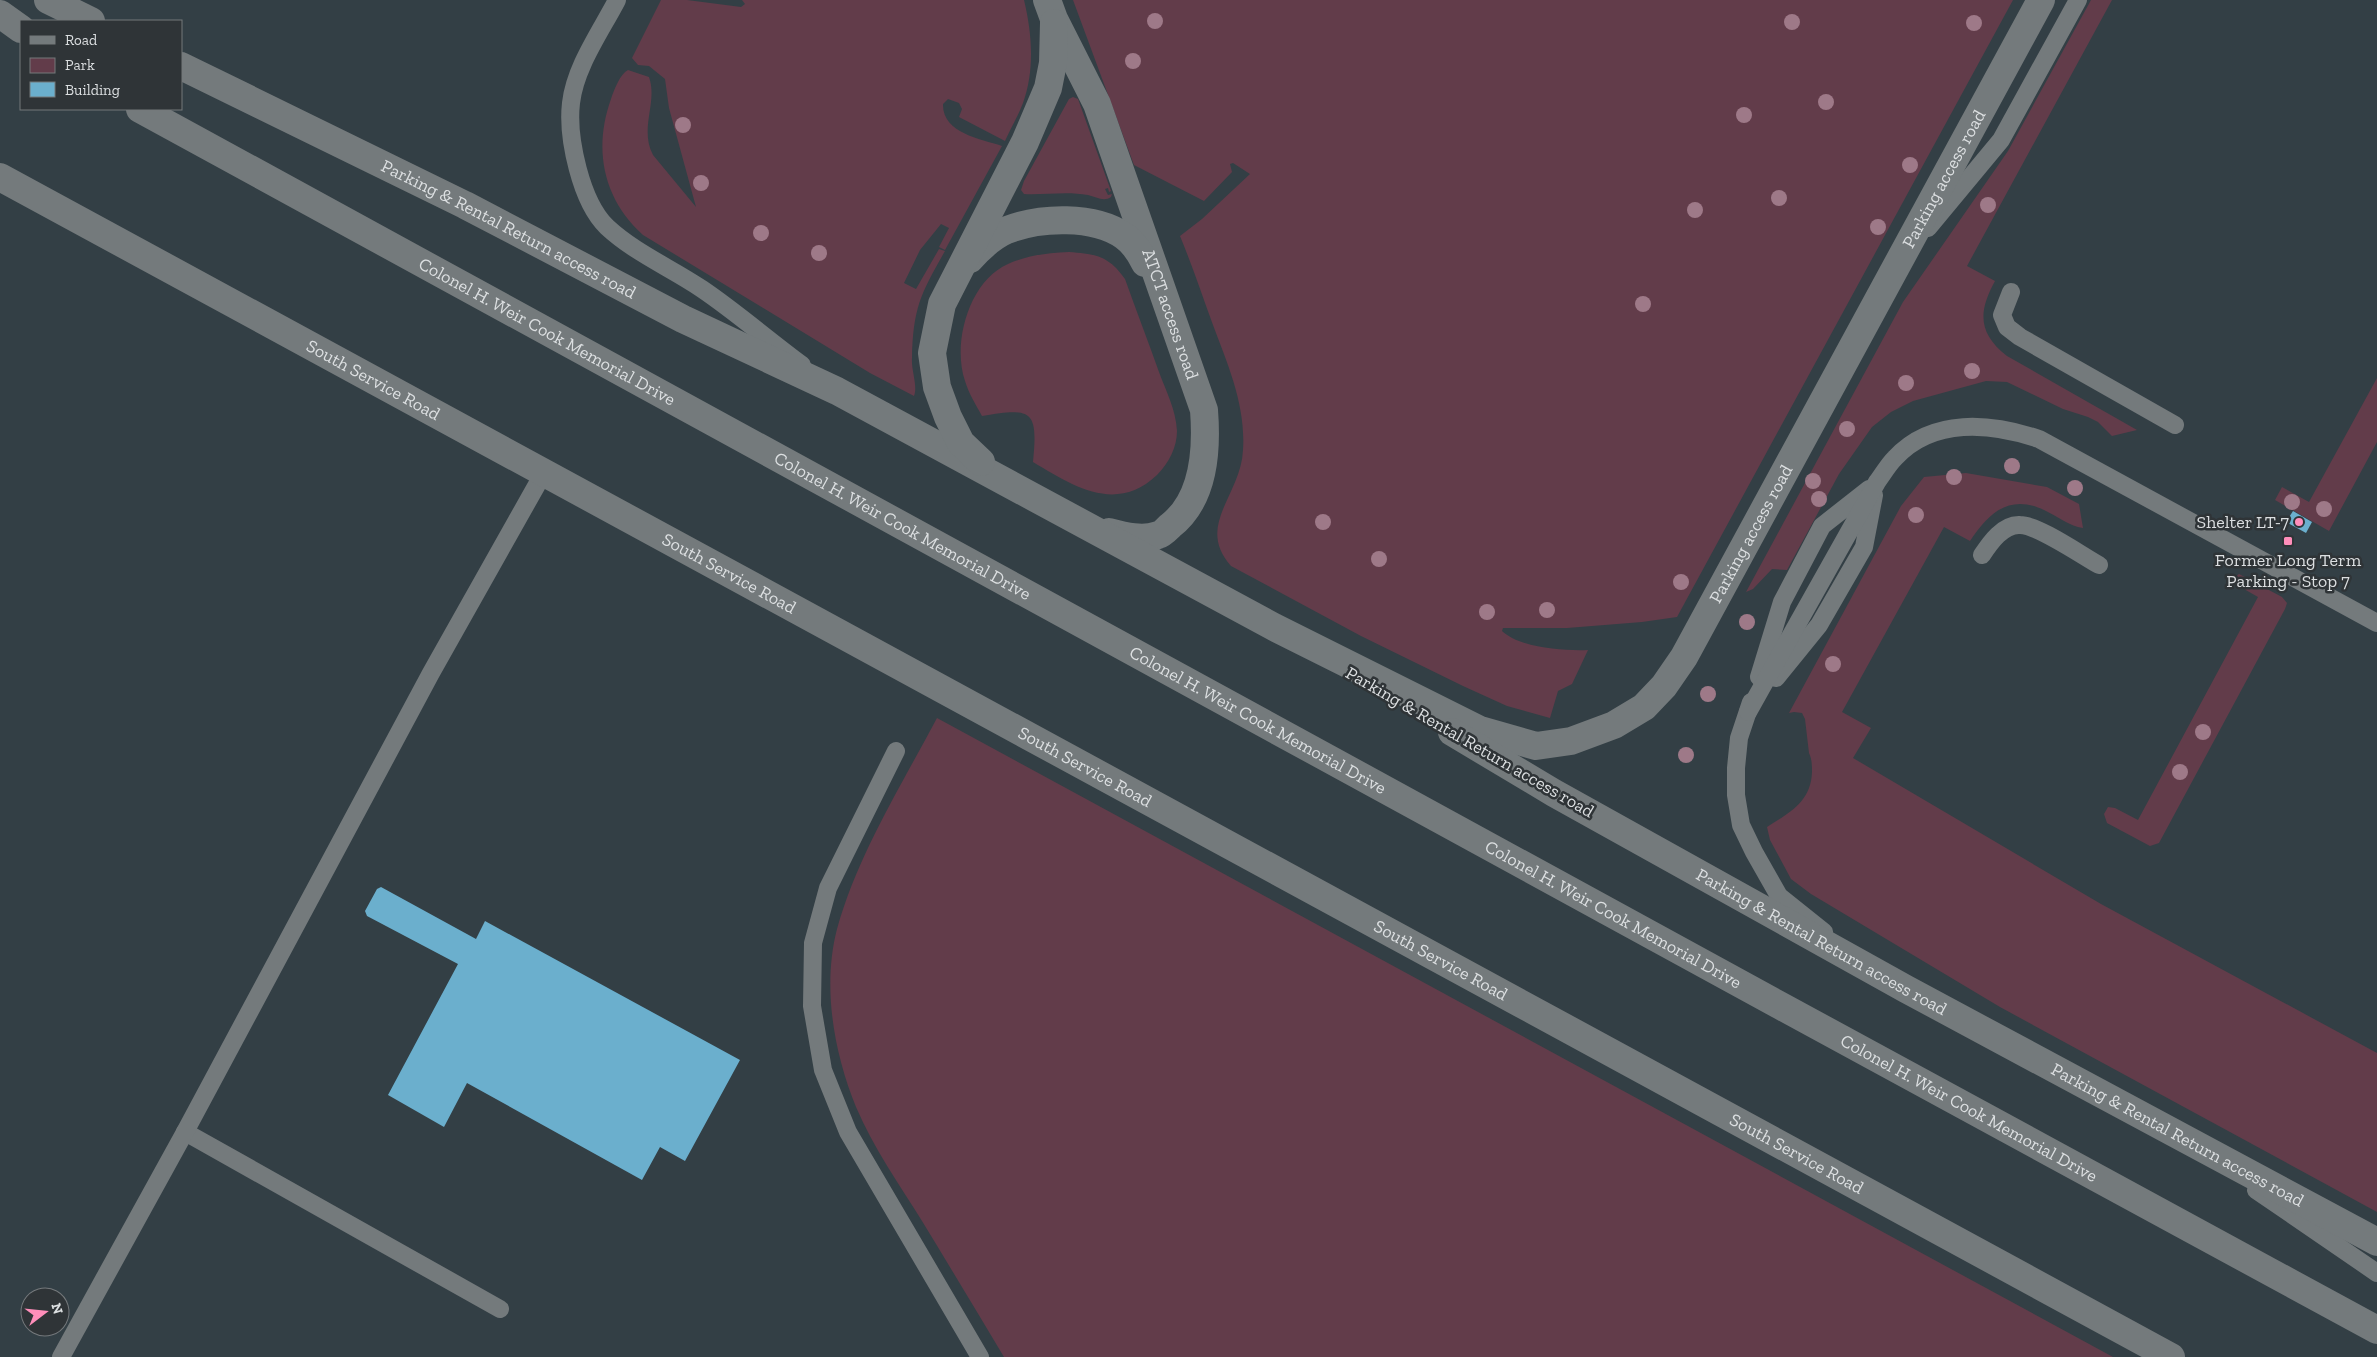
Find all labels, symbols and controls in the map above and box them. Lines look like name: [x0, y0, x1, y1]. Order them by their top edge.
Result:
legend: [20, 20, 182, 110]
text: Road: [65, 31, 98, 49]
text: Park: [65, 56, 95, 74]
text: Building: [65, 81, 120, 99]
street label: Parking access road: [1897, 106, 1990, 252]
street label: Parking & Rental Return access road: [378, 155, 640, 304]
street label: ATCT access road: [1137, 246, 1204, 383]
street label: Colonel H. Weir Cook Memorial Drive: [415, 253, 679, 411]
street label: South Service Road: [303, 335, 444, 425]
street label: Colonel H. Weir Cook Memorial Drive: [770, 447, 1035, 605]
street label: Parking access road: [1704, 461, 1797, 607]
place label: Shelter LT-7: [2197, 511, 2290, 533]
marker: Shelter LT-7: [2293, 516, 2305, 528]
street label: South Service Road: [658, 528, 800, 619]
marker: Former Long Term Parking - Stop 7: [2282, 535, 2294, 547]
place label: Former Long Term Parking - Stop 7: [2215, 549, 2362, 592]
street label: Colonel H. Weir Cook Memorial Drive: [1126, 641, 1390, 799]
street label: Parking & Rental Return access road: [1342, 662, 1598, 822]
street label: South Service Road: [1014, 722, 1156, 812]
street label: Colonel H. Weir Cook Memorial Drive: [1481, 835, 1745, 993]
street label: Parking & Rental Return access road: [1692, 863, 1951, 1020]
street label: South Service Road: [1370, 915, 1512, 1005]
street label: Colonel H. Weir Cook Memorial Drive: [1837, 1029, 2101, 1187]
street label: Parking & Rental Return access road: [2047, 1058, 2308, 1212]
street label: South Service Road: [1726, 1108, 1868, 1199]
north arrow: [20, 1287, 70, 1337]
text: N: [47, 1301, 67, 1316]

